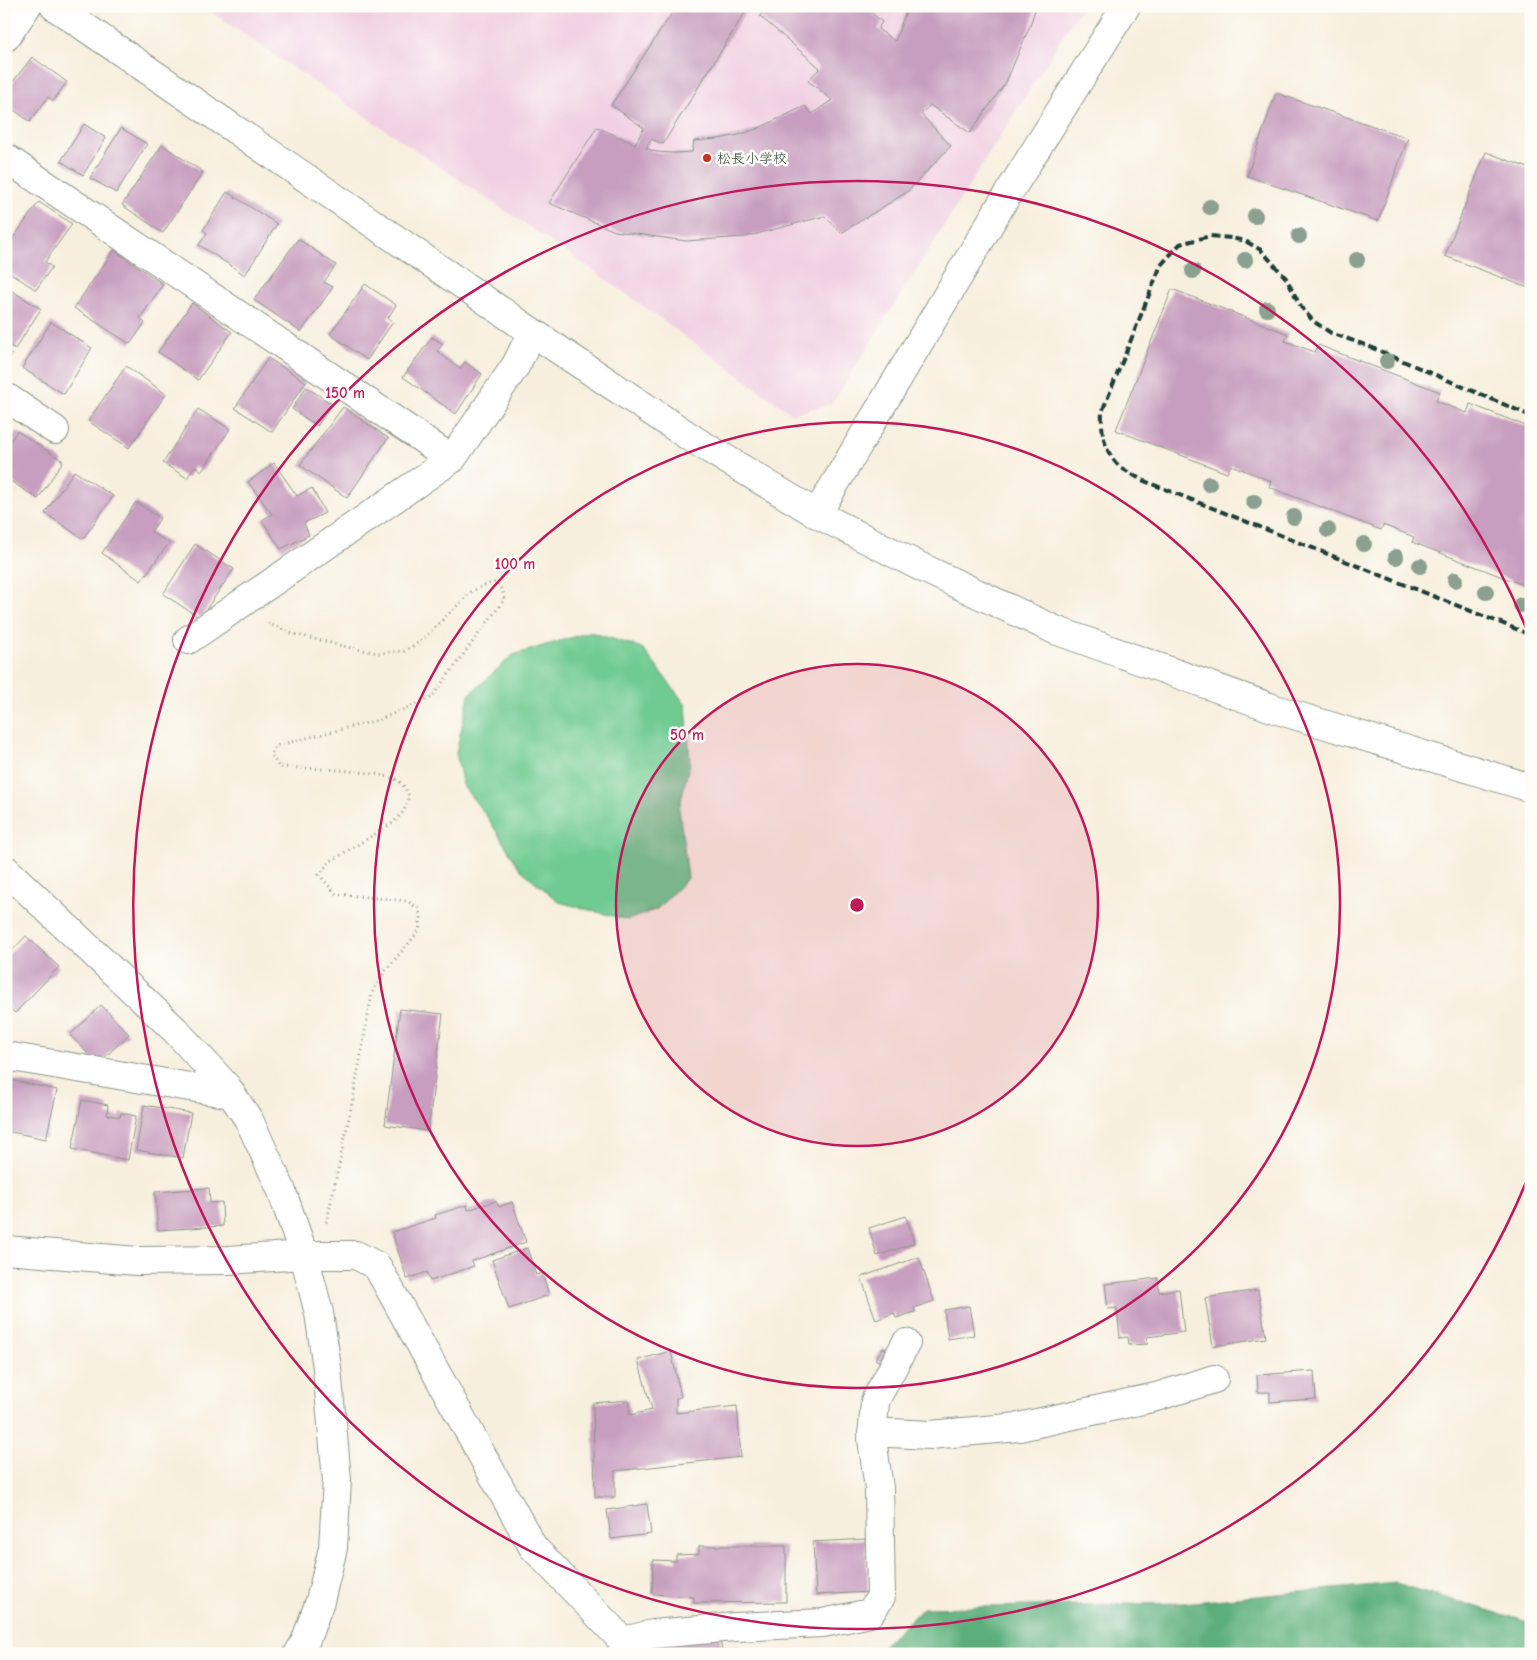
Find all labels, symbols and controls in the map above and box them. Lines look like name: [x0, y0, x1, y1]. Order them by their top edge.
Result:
place label: 松長小学校: [717, 150, 787, 167]
marker: 松長小学校: [701, 152, 713, 164]
text: 150 m: [325, 384, 365, 402]
text: 100 m: [495, 555, 535, 573]
text: 50 m: [670, 726, 704, 744]
centre of rings: [848, 896, 866, 914]

